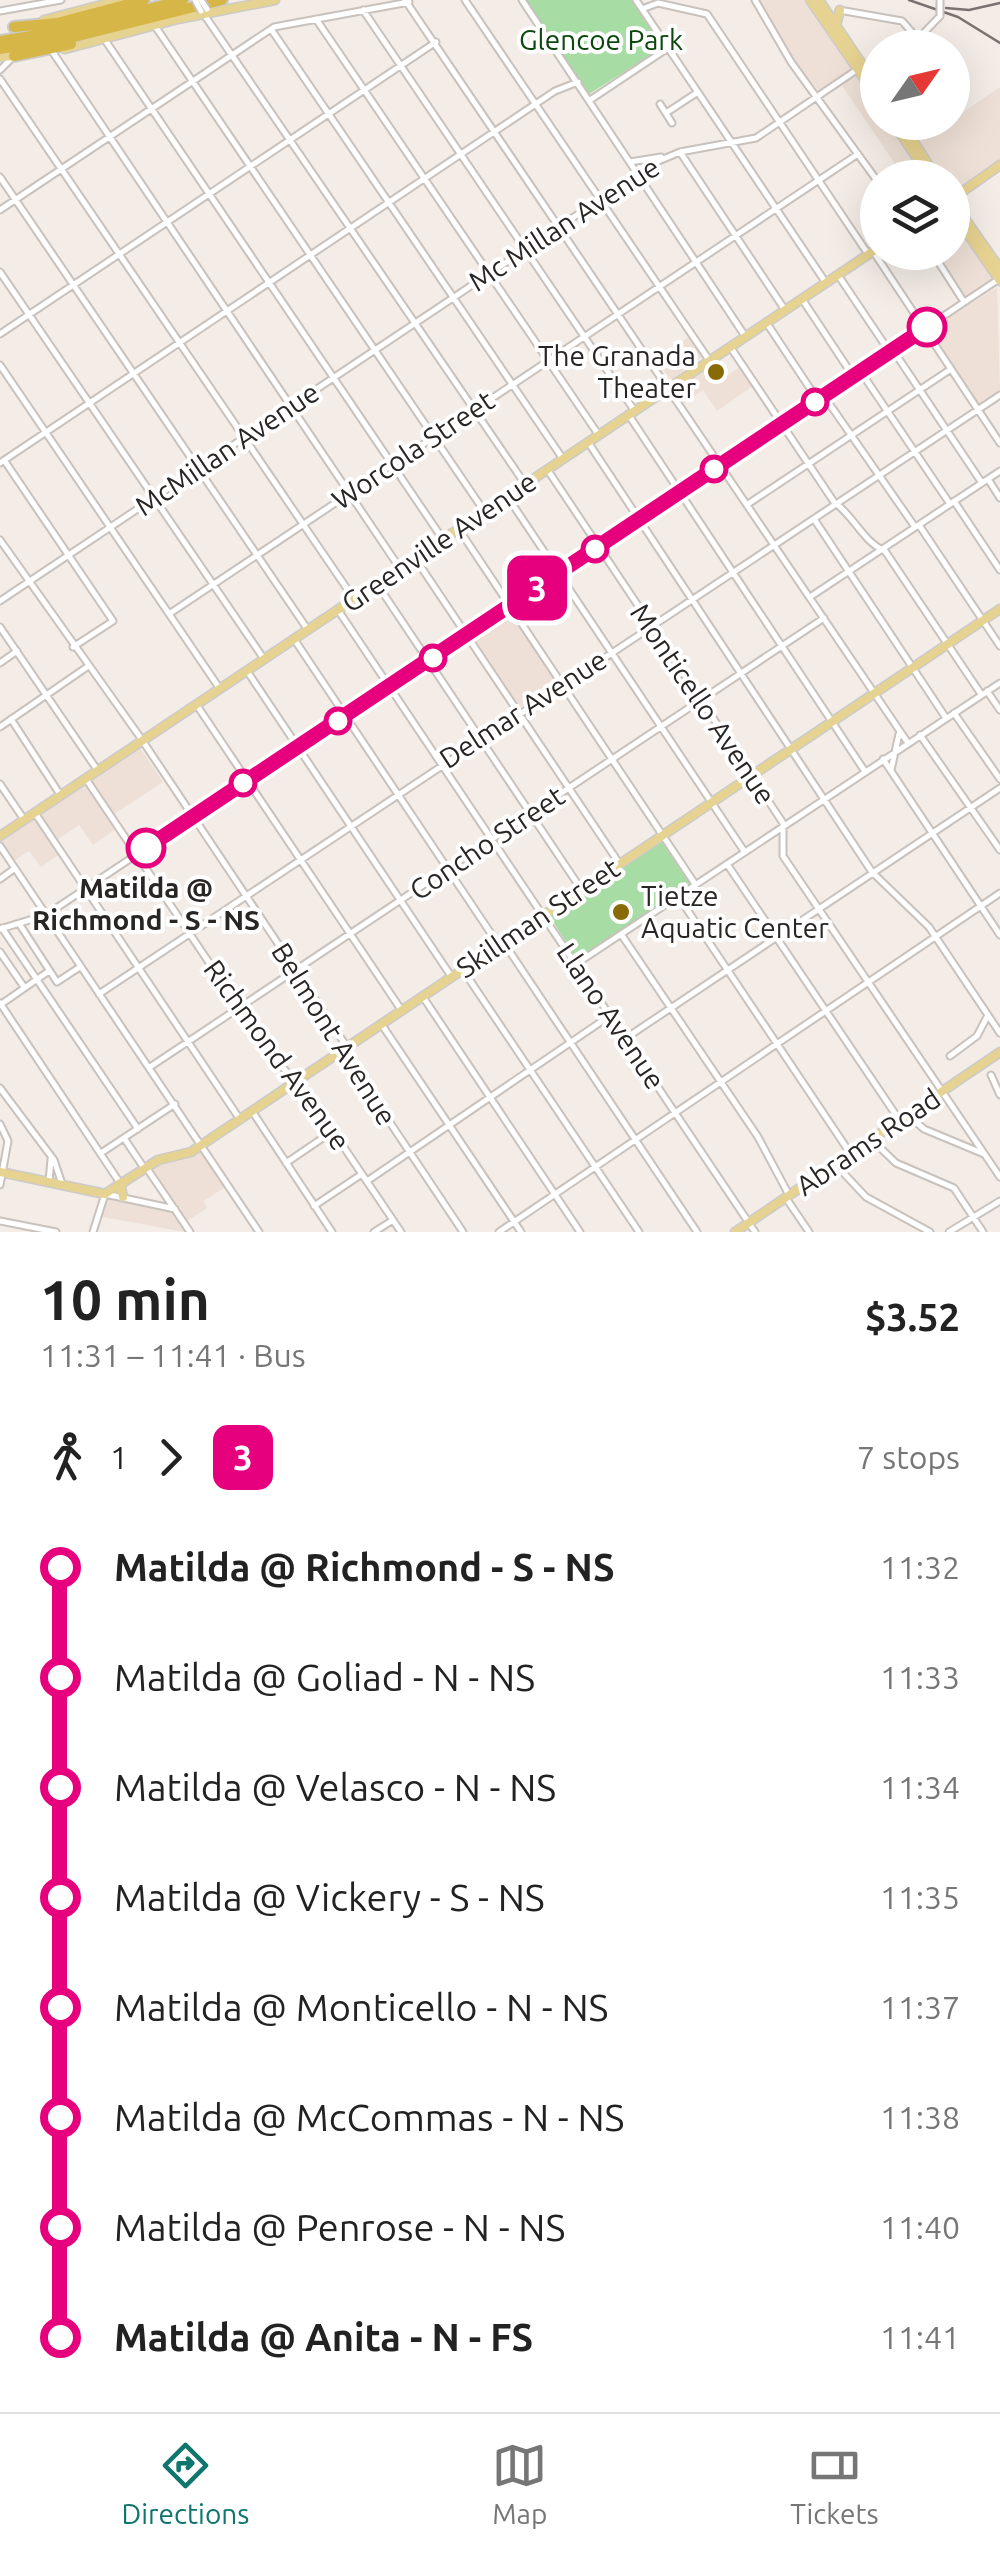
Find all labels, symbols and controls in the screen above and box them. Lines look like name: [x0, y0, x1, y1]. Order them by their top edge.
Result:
park label: Glencoe Park: [519, 24, 683, 55]
north arrow: [860, 30, 970, 140]
map controls: [860, 30, 970, 270]
street label: Mc Millan Avenue: [463, 150, 665, 297]
button: layers: [860, 160, 970, 270]
unlabelled marker: [908, 308, 946, 346]
place label: The Granada Theater: [538, 340, 696, 403]
marker: The Granada Theater: [705, 361, 727, 383]
street label: McMillan Avenue: [129, 376, 324, 521]
street label: Worcola Street: [326, 384, 499, 515]
unlabelled marker: [802, 389, 828, 415]
unlabelled marker: [701, 456, 727, 482]
street label: Greenville Avenue: [336, 465, 542, 618]
unlabelled marker: [582, 536, 608, 562]
line badge: 3: [504, 556, 570, 620]
text: 3: [527, 568, 547, 608]
street label: Monticello Avenue: [625, 598, 782, 810]
street label: Delmar Avenue: [434, 643, 612, 774]
unlabelled marker: [420, 645, 446, 671]
unlabelled marker: [325, 708, 351, 734]
unlabelled marker: [230, 770, 256, 796]
street label: Concho Street: [404, 780, 570, 906]
marker: Matilda @ Richmond - S - NS: [127, 829, 165, 867]
street label: Skillman Street: [451, 852, 625, 983]
place label: Matilda @ Richmond - S - NS: [32, 872, 260, 935]
place label: Tietze Aquatic Center: [641, 880, 829, 943]
marker: Tietze Aquatic Center: [610, 901, 632, 923]
street label: Belmont Avenue: [266, 937, 403, 1131]
street label: Llano Avenue: [551, 937, 672, 1095]
street label: Richmond Avenue: [198, 954, 357, 1156]
street label: Abrams Road: [790, 1082, 946, 1201]
text: 10 min: [40, 1269, 210, 1330]
text: $3.52: [865, 1296, 960, 1338]
text: 11:31 – 11:41 · Bus: [40, 1337, 306, 1373]
icon: walk: [40, 1430, 95, 1485]
icon: forward: [143, 1430, 198, 1485]
text: 3: [233, 1437, 253, 1477]
text: 1: [110, 1439, 128, 1475]
text: 7 stops: [857, 1439, 960, 1475]
text: Matilda @ Richmond - S - NS: [114, 1546, 614, 1588]
text: 11:32: [880, 1549, 960, 1585]
text: Matilda @ Goliad - N - NS: [114, 1656, 535, 1698]
text: 11:33: [880, 1659, 960, 1695]
text: Matilda @ Velasco - N - NS: [114, 1766, 556, 1808]
text: 11:34: [880, 1769, 960, 1805]
text: Matilda @ Vickery - S - NS: [114, 1876, 545, 1918]
text: 11:35: [880, 1879, 960, 1915]
text: Matilda @ Monticello - N - NS: [114, 1986, 608, 2028]
text: 11:37: [880, 1989, 960, 2025]
text: Matilda @ McCommas - N - NS: [114, 2096, 624, 2138]
text: 11:38: [880, 2099, 960, 2135]
text: Matilda @ Penrose - N - NS: [114, 2206, 565, 2248]
text: 11:40: [880, 2209, 960, 2245]
text: Matilda @ Anita - N - FS: [114, 2316, 533, 2358]
text: 11:41: [880, 2319, 960, 2355]
tab: Directions: [121, 2438, 249, 2529]
tab: Map: [492, 2438, 547, 2529]
tab: Tickets: [790, 2438, 879, 2529]

